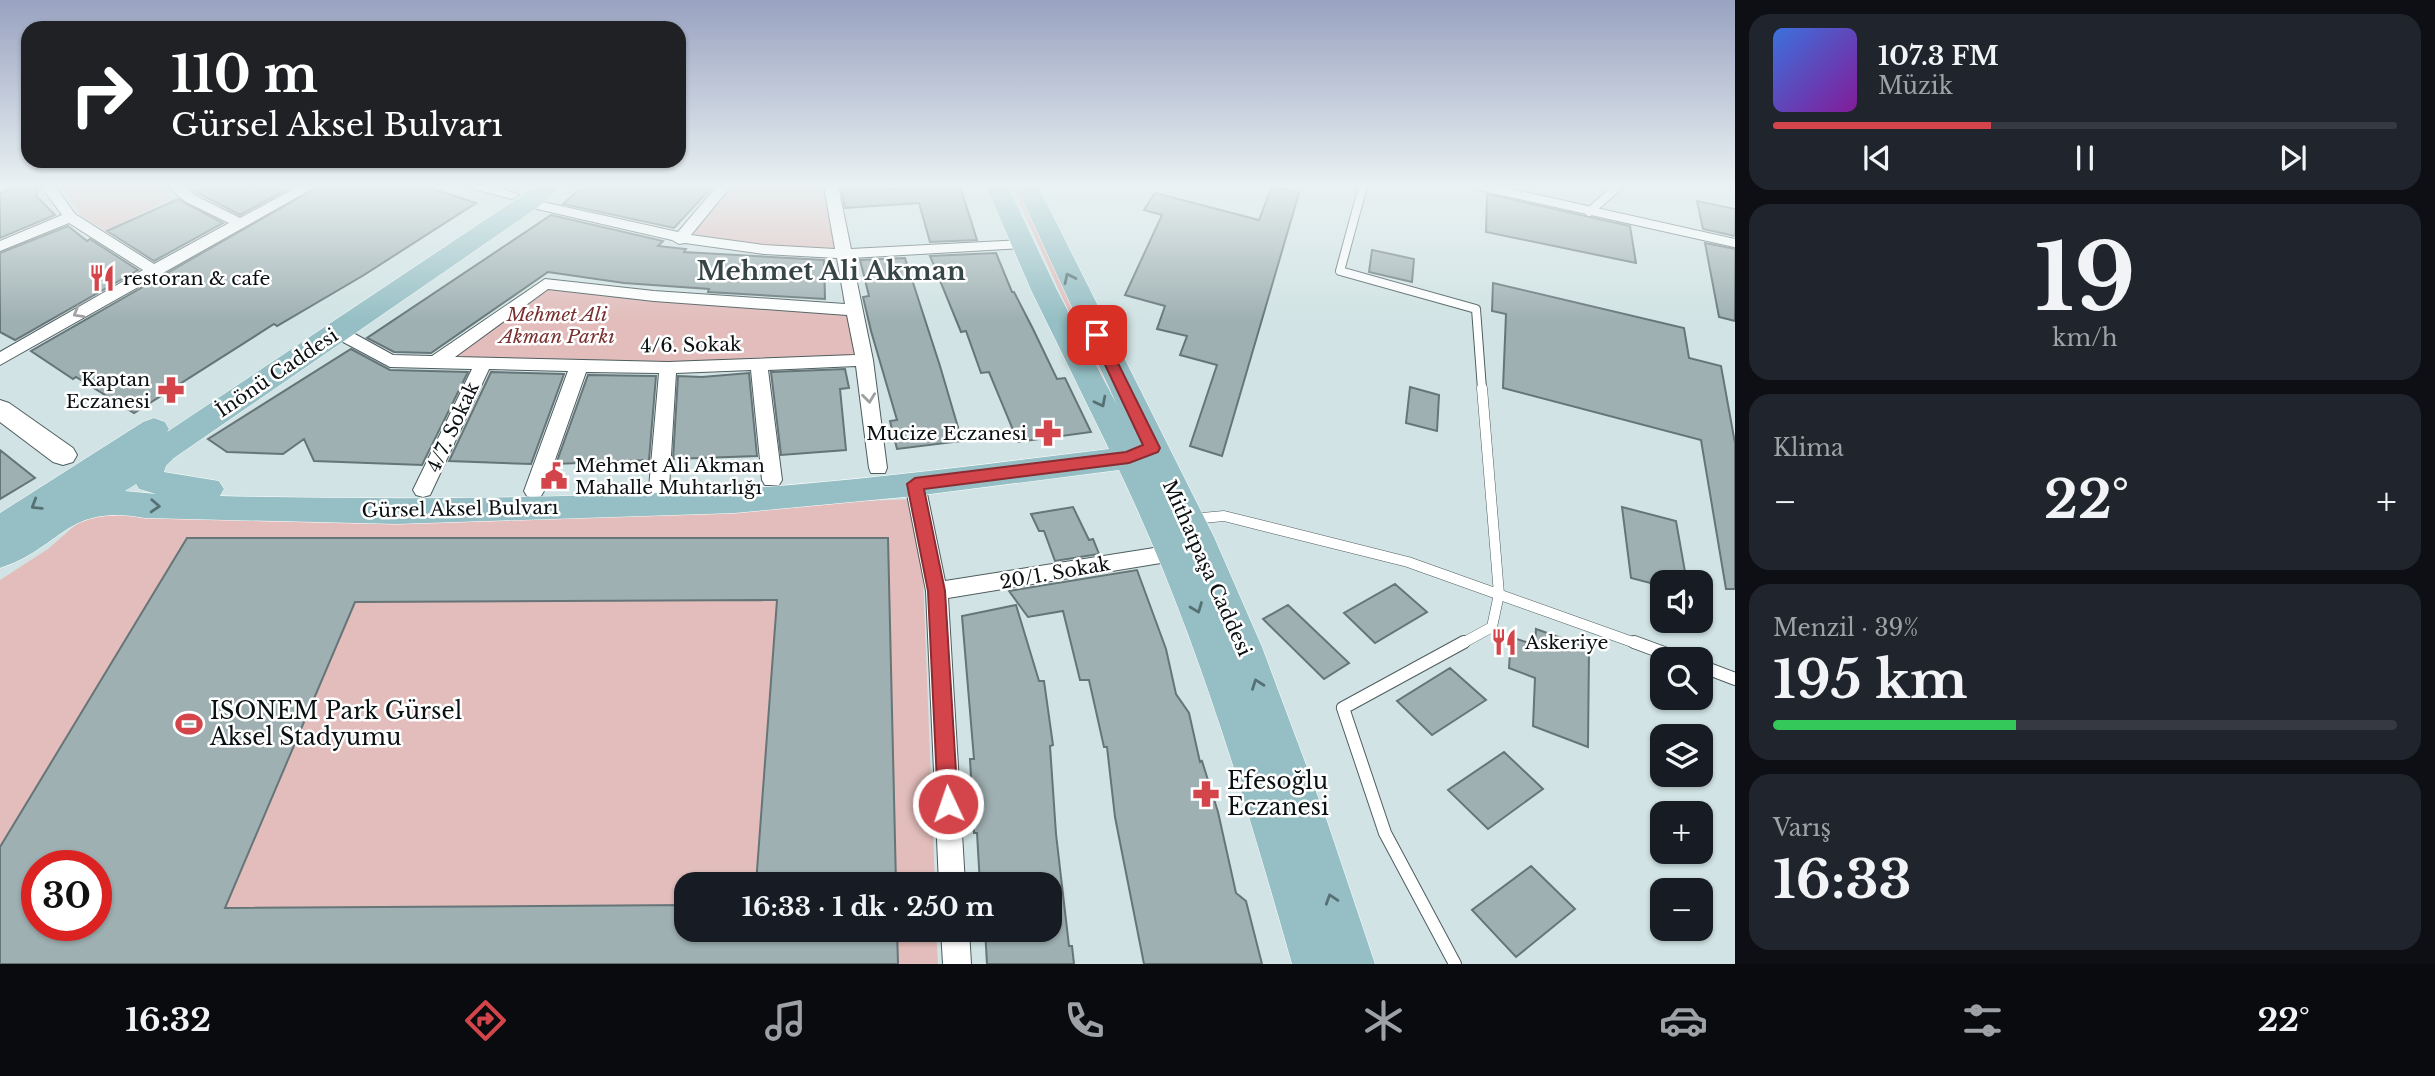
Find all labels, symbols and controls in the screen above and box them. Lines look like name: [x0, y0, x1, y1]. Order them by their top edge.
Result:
text: 107.3 FM: [1878, 40, 1999, 72]
text: 110 m: [171, 44, 318, 105]
icon: right: [56, 49, 147, 140]
text: Müzik: [1878, 72, 1953, 100]
text: Gürsel Aksel Bulvarı: [171, 105, 503, 145]
icon: previous: [1858, 139, 1896, 177]
icon: pause: [2066, 139, 2104, 177]
icon: next: [2274, 139, 2312, 177]
text: 19: [2034, 222, 2136, 335]
district label: Mehmet Ali Akman: [696, 255, 966, 287]
restaurant icon: restoran & cafe: [87, 263, 117, 293]
place label: restoran & cafe: [123, 267, 270, 290]
one-way arrow: [1064, 273, 1078, 285]
park label: Mehmet Ali Akman Parkı: [496, 303, 615, 348]
one-way arrow: [73, 305, 86, 318]
pin: [1067, 305, 1127, 365]
icon: arrive: [1078, 316, 1116, 354]
street label: İnönü Caddesi: [212, 323, 343, 422]
text: km/h: [2052, 324, 2118, 352]
street label: 4/6. Sokak: [640, 333, 742, 357]
place label: Kaptan Eczanesi: [66, 368, 151, 413]
pharmacy icon: Kaptan Eczanesi: [156, 375, 186, 405]
street label: 4/7. Sokak: [422, 378, 484, 476]
one-way arrow: [862, 392, 877, 404]
one-way arrow: [1093, 395, 1106, 407]
pharmacy icon: Mucize Eczanesi: [1033, 418, 1063, 448]
place label: Mucize Eczanesi: [866, 422, 1028, 445]
text: Klima: [1773, 434, 1844, 462]
place label: Mehmet Ali Akman Mahalle Muhtarlığı: [575, 454, 765, 499]
public building icon: Mehmet Ali Akman Mahalle Muhtarlığı: [539, 461, 569, 491]
text: 22°: [2044, 468, 2129, 532]
street label: Mithatpaşa Caddesi: [1158, 476, 1256, 660]
text: −: [1773, 478, 1797, 525]
text: +: [2376, 478, 2397, 525]
street label: Gürsel Aksel Bulvarı: [361, 496, 559, 522]
one-way arrow: [31, 497, 44, 510]
one-way arrow: [150, 498, 161, 513]
street label: 20/1. Sokak: [998, 552, 1112, 594]
map controls: [1650, 570, 1713, 941]
button: sound: [1650, 570, 1713, 633]
one-way arrow: [1189, 601, 1203, 613]
text: Menzil · 39%: [1773, 614, 1919, 642]
restaurant icon: Askeriye: [1489, 627, 1519, 657]
place label: Askeriye: [1524, 631, 1608, 654]
button: search: [1650, 647, 1713, 710]
text: 195 km: [1773, 648, 1968, 712]
one-way arrow: [1251, 679, 1265, 691]
place label: ISONEM Park Gürsel Aksel Stadyumu: [209, 697, 462, 751]
sports icon: ISONEM Park Gürsel Aksel Stadyumu: [174, 709, 204, 739]
button: layers: [1650, 724, 1713, 787]
position arrow: [911, 767, 985, 841]
place label: Efesoğlu Eczanesi: [1227, 767, 1329, 821]
pharmacy icon: Efesoğlu Eczanesi: [1191, 779, 1221, 809]
button: +: [1650, 801, 1713, 864]
text: Varış: [1773, 814, 1831, 842]
text: 16:33: [1773, 848, 1912, 912]
speed limit sign: 30: [21, 850, 112, 941]
button: −: [1650, 878, 1713, 941]
text: 16:33 · 1 dk · 250 m: [742, 891, 994, 923]
one-way arrow: [1325, 893, 1340, 905]
icon: directions: [461, 996, 510, 1045]
icon: music: [761, 996, 810, 1045]
icon: phone: [1060, 996, 1109, 1045]
icon: climate: [1359, 996, 1408, 1045]
icon: car: [1659, 996, 1708, 1045]
icon: filters: [1958, 996, 2007, 1045]
text: 16:32: [125, 1000, 211, 1040]
text: 22°: [2257, 1000, 2310, 1040]

